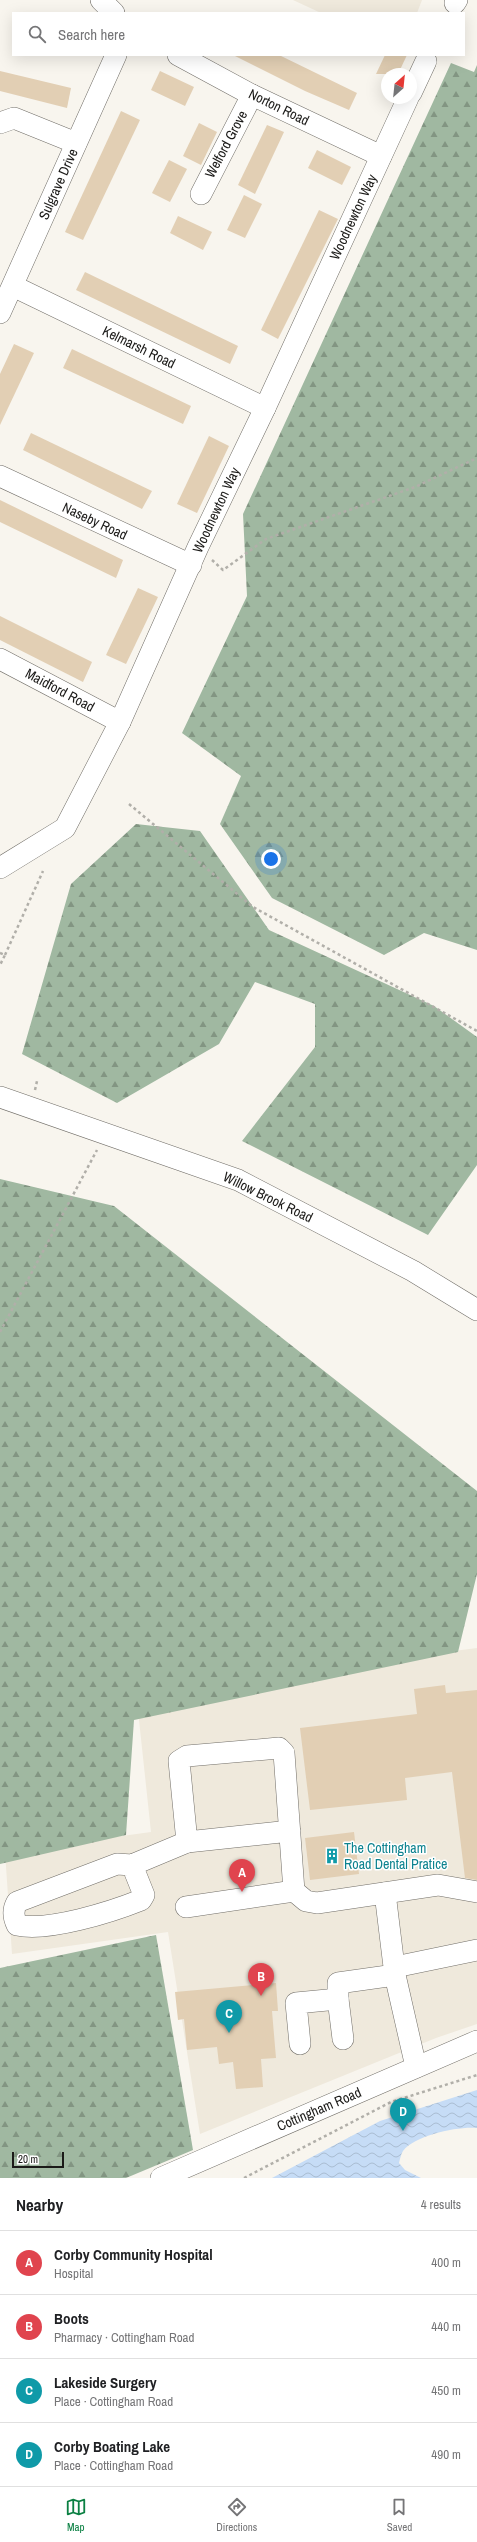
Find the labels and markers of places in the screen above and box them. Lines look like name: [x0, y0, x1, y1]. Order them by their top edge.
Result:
place label: The Cottingham Road Dental Pratice: [344, 1839, 447, 1873]
building icon: The Cottingham Road Dental Pratice: [323, 1847, 341, 1865]
pin: A: [229, 1859, 255, 1892]
pin: B: [248, 1963, 274, 1996]
pin: C: [216, 2000, 242, 2033]
pin: D: [390, 2098, 416, 2131]

